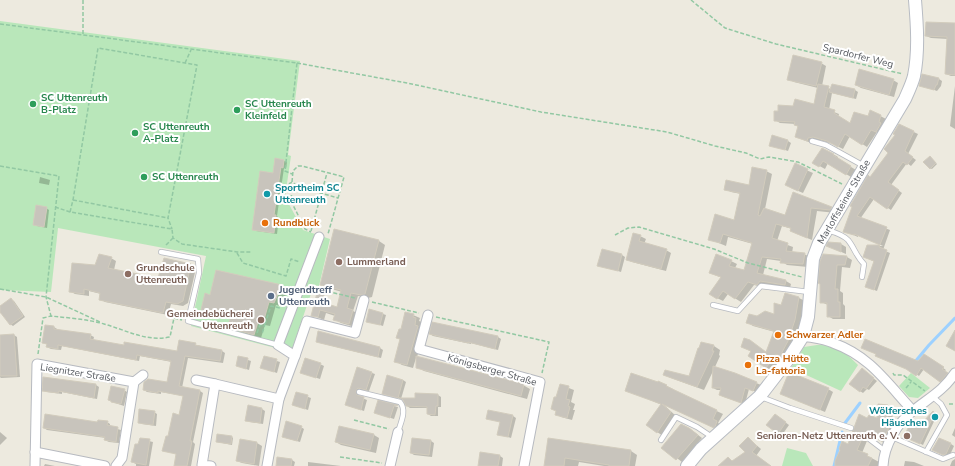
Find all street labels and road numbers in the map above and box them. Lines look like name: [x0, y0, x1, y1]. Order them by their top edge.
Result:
street label: Spardorfer Weg: [821, 40, 895, 72]
street label: Marloffsteiner Straße: [814, 157, 874, 247]
street label: Königsberger Straße: [446, 351, 538, 389]
street label: Liegnitzer Straße: [39, 360, 117, 386]

